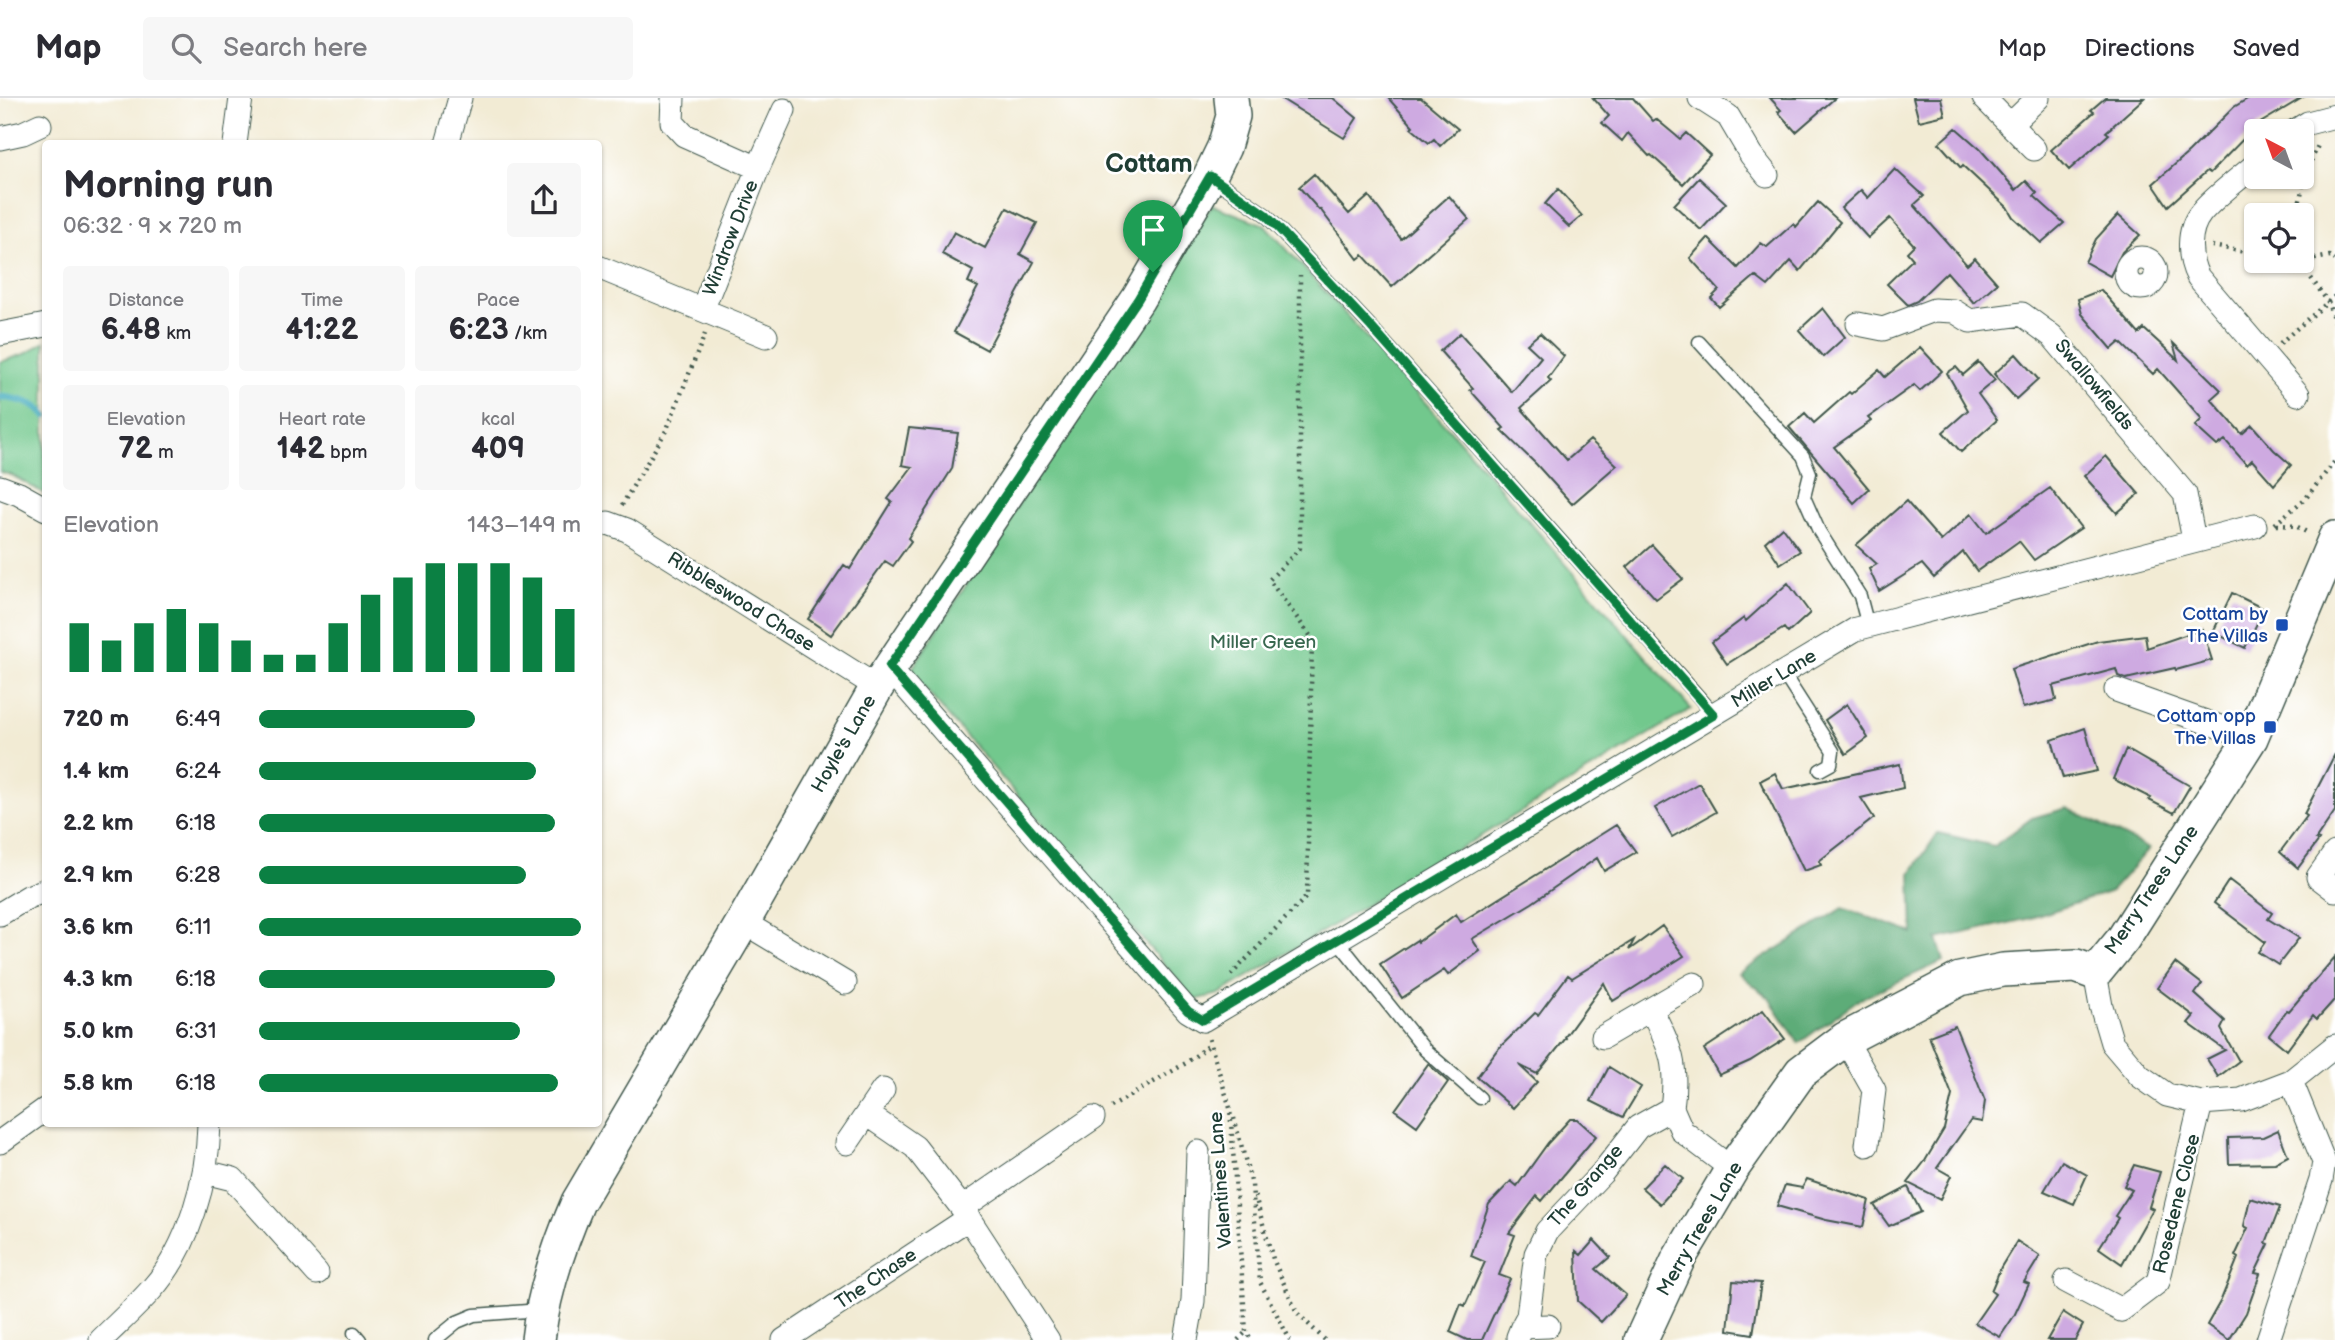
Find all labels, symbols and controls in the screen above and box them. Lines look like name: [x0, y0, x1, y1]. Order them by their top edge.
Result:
search box: [143, 17, 633, 80]
text: Map: [35, 28, 101, 68]
icon: search: [167, 29, 205, 67]
text: Search here: [223, 33, 367, 64]
text: Map: [1998, 34, 2046, 63]
text: Directions: [2084, 34, 2195, 63]
text: Saved: [2233, 34, 2300, 63]
north arrow: [2244, 119, 2314, 189]
map controls: [2244, 119, 2314, 273]
district label: Cottam: [1105, 149, 1193, 180]
text: Morning run: [63, 163, 274, 208]
button: share: [507, 163, 581, 237]
street label: Windrow Drive: [698, 177, 764, 299]
pin: [1123, 200, 1183, 272]
button: locate: [2244, 203, 2314, 273]
icon: arrive: [1134, 211, 1172, 249]
text: 06:32 · 9 × 720 m: [63, 212, 242, 240]
text: Distance: [108, 289, 184, 312]
text: Time: [301, 289, 343, 312]
text: Pace: [476, 289, 520, 312]
text: 6.48: [101, 312, 161, 348]
text: 41:22: [286, 312, 358, 348]
text: 6:23: [449, 312, 509, 348]
text: km: [161, 322, 191, 345]
text: /km: [509, 322, 547, 345]
street label: Swallowfields: [2049, 335, 2139, 435]
text: Elevation: [106, 408, 186, 431]
text: Heart rate: [278, 408, 366, 431]
text: kcal: [481, 408, 515, 431]
text: 72: [118, 431, 153, 467]
text: 142: [277, 431, 325, 467]
text: 409: [471, 431, 525, 467]
text: m: [153, 441, 174, 464]
text: bpm: [325, 441, 367, 464]
text: Elevation: [63, 511, 159, 539]
text: 143–149 m: [467, 511, 581, 539]
street label: Ribbleswood Chase: [663, 547, 819, 657]
place label: Cottam by The Villas: [2182, 603, 2268, 648]
marker: Cottam by The Villas: [2274, 617, 2290, 633]
park label: Miller Green: [1210, 631, 1316, 654]
street label: Miller Lane: [1727, 645, 1821, 713]
street label: Hoyle's Lane: [807, 691, 881, 797]
text: 720 m: [63, 705, 129, 733]
text: 6:49: [175, 705, 221, 733]
place label: Cottam opp The Villas: [2156, 705, 2256, 750]
marker: Cottam opp The Villas: [2262, 719, 2278, 735]
text: 1.4 km: [63, 757, 129, 785]
text: 6:24: [175, 757, 221, 785]
text: 2.2 km: [63, 809, 134, 837]
text: 6:18: [175, 809, 216, 837]
street label: Merry Trees Lane: [2100, 821, 2204, 959]
text: 2.9 km: [63, 861, 133, 889]
text: 6:28: [175, 861, 221, 889]
text: 3.6 km: [63, 913, 133, 941]
text: 6:11: [175, 913, 212, 941]
text: 4.3 km: [63, 965, 133, 993]
text: 6:18: [175, 965, 216, 993]
text: 5.0 km: [63, 1017, 134, 1045]
text: 6:31: [175, 1017, 217, 1045]
text: 5.8 km: [63, 1069, 133, 1097]
text: 6:18: [175, 1069, 216, 1097]
street label: Valentines Lane: [1205, 1111, 1237, 1249]
street label: Rosedene Close: [2149, 1132, 2205, 1276]
street label: The Grange: [1544, 1140, 1628, 1232]
street label: Merry Trees Lane: [1652, 1158, 1748, 1300]
street label: The Chase: [831, 1243, 921, 1315]

